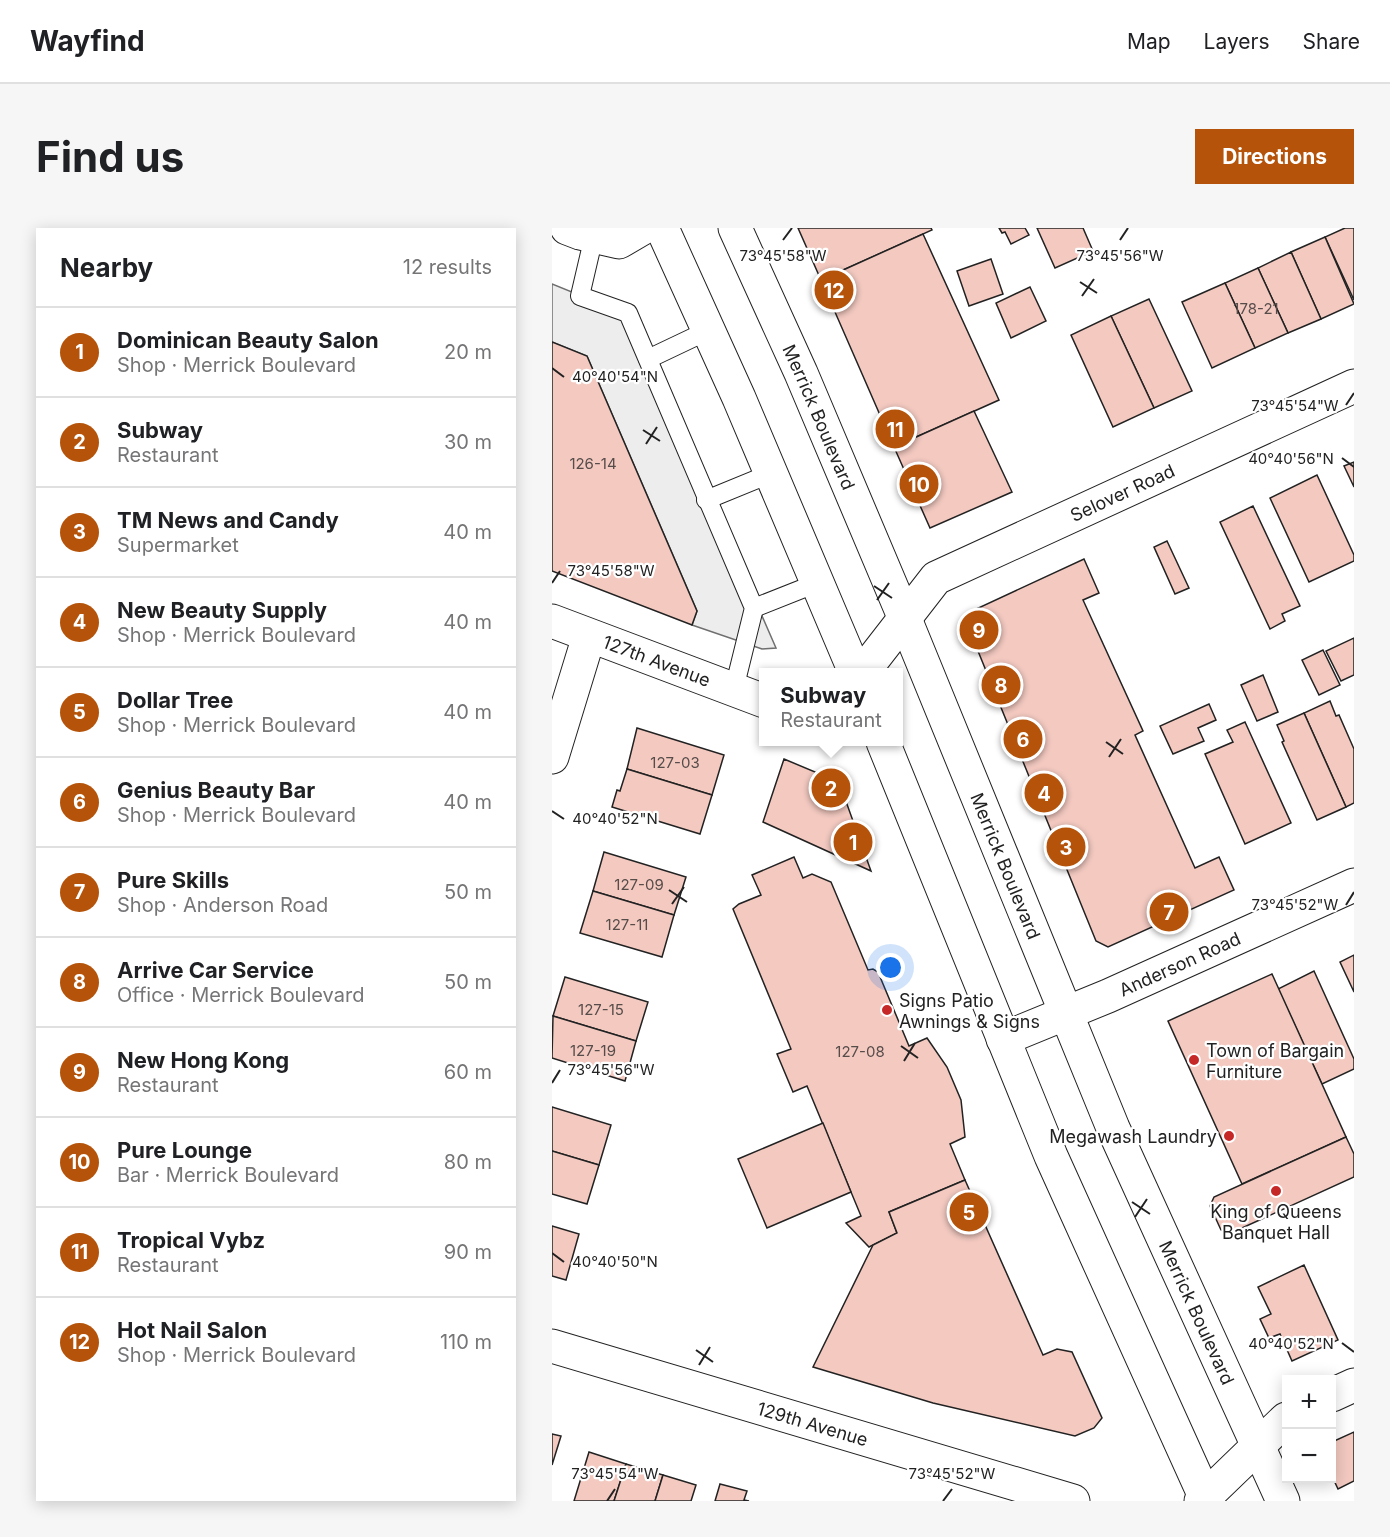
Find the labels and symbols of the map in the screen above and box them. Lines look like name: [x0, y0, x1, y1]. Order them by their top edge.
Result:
text: 73°45'58"W: [740, 246, 827, 265]
text: 73°45'56"W: [1077, 246, 1164, 265]
pin: 12: [814, 268, 854, 312]
house number: 178-21: [1233, 299, 1279, 318]
street label: Merrick Boulevard: [779, 341, 860, 493]
text: 40°40'54"N: [572, 367, 658, 386]
text: 73°45'54"W: [1251, 396, 1339, 415]
pin: 11: [876, 406, 914, 452]
text: 40°40'56"N: [1248, 449, 1334, 468]
house number: 126-14: [569, 454, 617, 473]
street label: Selover Road: [1067, 459, 1178, 525]
pin: 10: [900, 462, 938, 506]
text: 73°45'58"W: [568, 561, 655, 580]
pin: 9: [960, 608, 998, 652]
street label: 127th Avenue: [600, 631, 714, 690]
pin: 8: [982, 662, 1020, 708]
pin: 6: [1004, 716, 1042, 762]
house number: 127-03: [650, 753, 700, 772]
pin: 2: [812, 766, 850, 810]
pin: 4: [1024, 770, 1064, 816]
street label: Merrick Boulevard: [967, 790, 1045, 942]
text: 40°40'52"N: [572, 809, 658, 828]
pin: 1: [834, 820, 872, 864]
pin: 3: [1046, 824, 1086, 870]
house number: 127-09: [614, 875, 664, 894]
pin: 7: [1150, 890, 1188, 934]
text: 73°45'52"W: [1252, 895, 1339, 914]
house number: 127-11: [606, 915, 648, 934]
street label: Anderson Road: [1116, 927, 1244, 1000]
your location: [876, 953, 905, 982]
place label: Signs Patio Awnings & Signs: [899, 990, 1040, 1032]
house number: 127-15: [578, 1000, 624, 1019]
marker: Signs Patio Awnings & Signs: [880, 1003, 894, 1017]
place label: Town of Bargain Furniture: [1206, 1040, 1344, 1082]
house number: 127-19: [570, 1041, 616, 1060]
house number: 127-08: [835, 1042, 885, 1061]
marker: Town of Bargain Furniture: [1187, 1053, 1201, 1067]
text: 73°45'56"W: [568, 1060, 655, 1079]
place label: Megawash Laundry: [1049, 1126, 1217, 1147]
marker: Megawash Laundry: [1222, 1129, 1236, 1143]
marker: King of Queens Banquet Hall: [1269, 1184, 1283, 1198]
pin: 5: [950, 1190, 988, 1234]
place label: King of Queens Banquet Hall: [1210, 1201, 1342, 1243]
street label: Merrick Boulevard: [1155, 1237, 1239, 1388]
text: 40°40'50"N: [572, 1252, 658, 1271]
text: 40°40'52"N: [1248, 1334, 1334, 1353]
street label: 129th Avenue: [755, 1397, 871, 1450]
text: 73°45'54"W: [571, 1464, 659, 1483]
text: 73°45'52"W: [909, 1464, 996, 1483]

